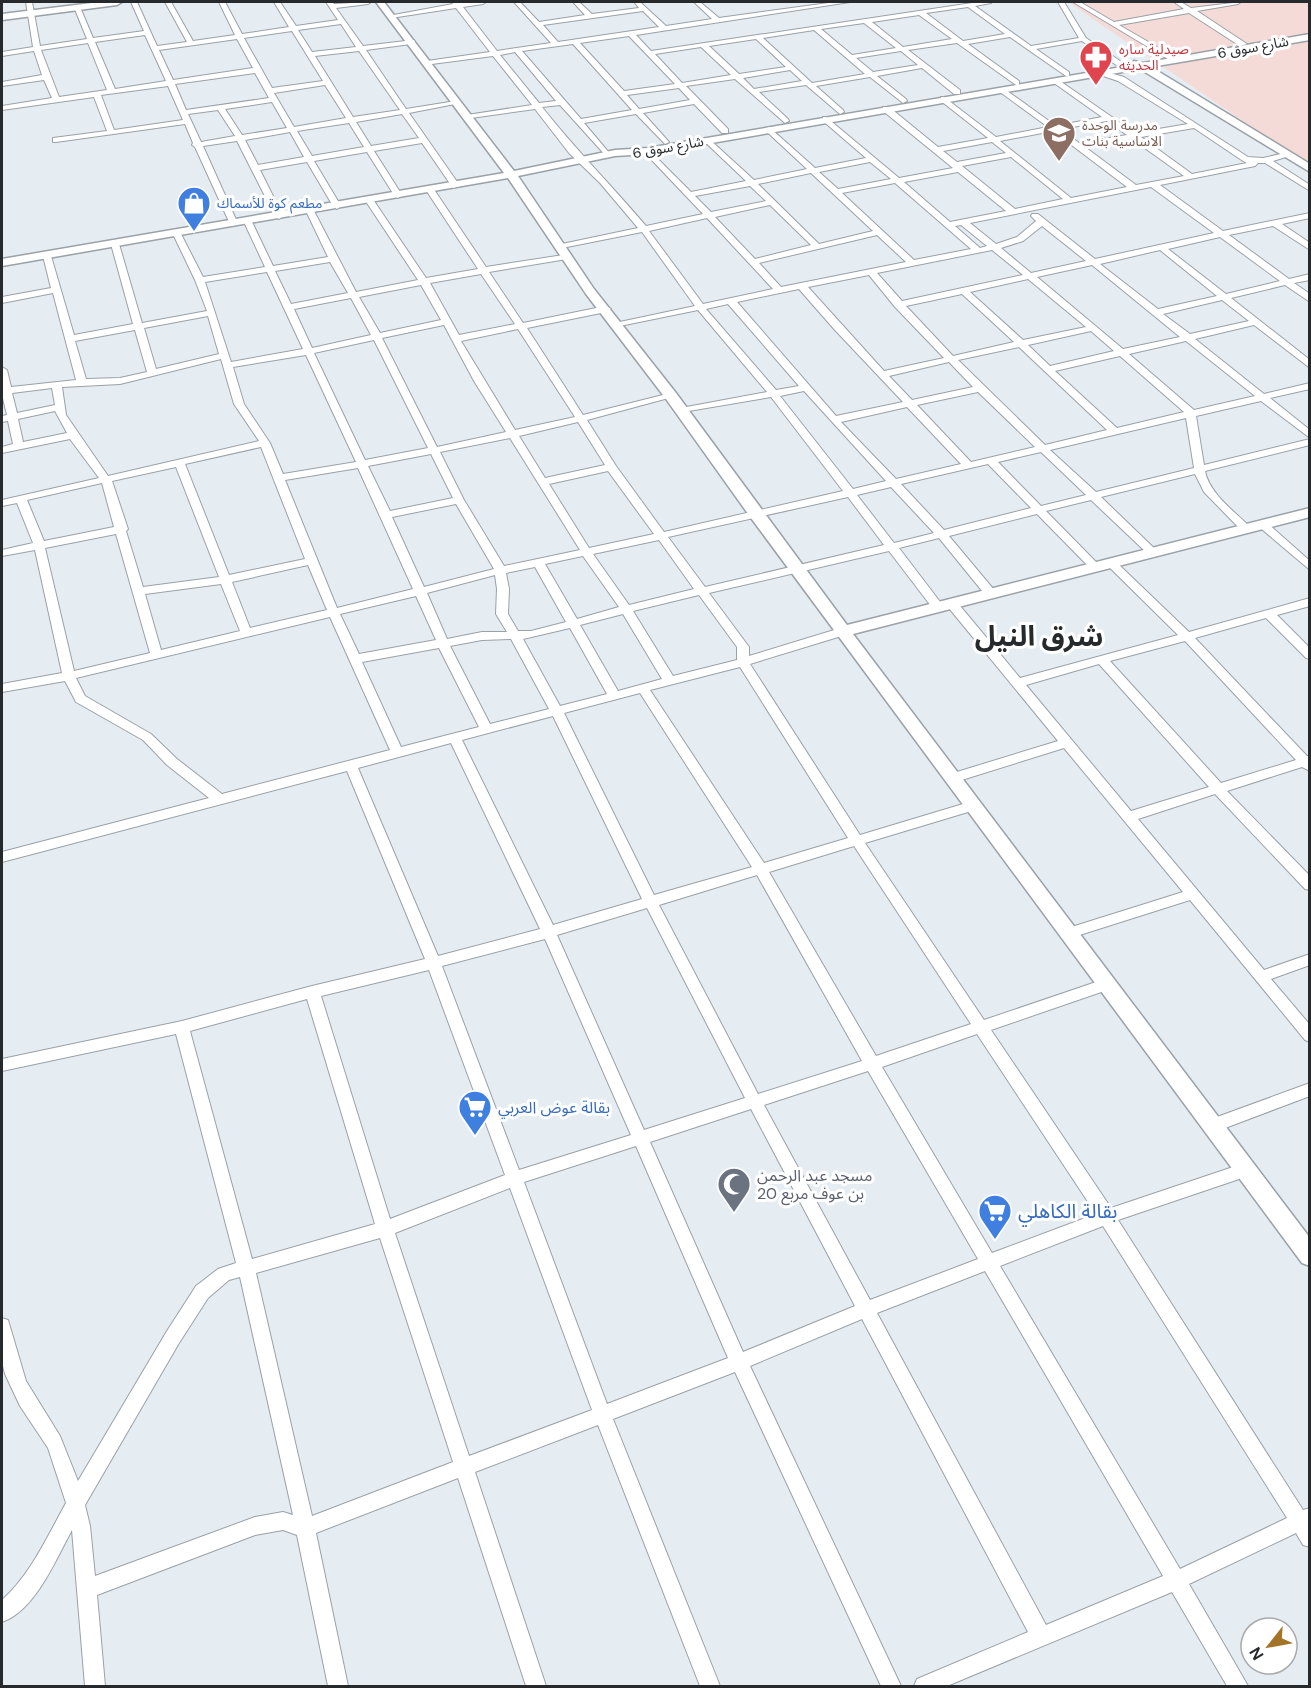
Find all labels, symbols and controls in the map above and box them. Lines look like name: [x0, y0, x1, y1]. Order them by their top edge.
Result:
street label: شارع سوق 6: [1216, 32, 1290, 64]
pharmacy icon: صيدلية ساره الحديثه: [1078, 39, 1114, 86]
place label: صيدلية ساره الحديثه: [1119, 40, 1189, 74]
school or university icon: مدرسة الوحدة الاساسية بنات: [1041, 115, 1077, 162]
place label: مدرسة الوحدة الاساسية بنات: [1082, 116, 1162, 150]
street label: شارع سوق 6: [631, 132, 705, 164]
shop icon: مطعم كوة للأسماك: [176, 185, 212, 232]
place label: مطعم كوة للأسماك: [217, 194, 322, 214]
district label: شرق النيل: [975, 618, 1103, 655]
supermarket icon: بقالة عوض العربي: [457, 1089, 493, 1136]
place label: بقالة عوض العربي: [498, 1097, 610, 1119]
place label: مسجد عبد الرحمن بن عوف مربع 20: [757, 1165, 872, 1206]
mosque icon: مسجد عبد الرحمن بن عوف مربع 20: [716, 1166, 752, 1213]
supermarket icon: بقالة الكاهلي: [977, 1193, 1013, 1240]
place label: بقالة الكاهلي: [1018, 1198, 1117, 1227]
north arrow: [1239, 1616, 1299, 1676]
text: N: [1245, 1643, 1269, 1664]

